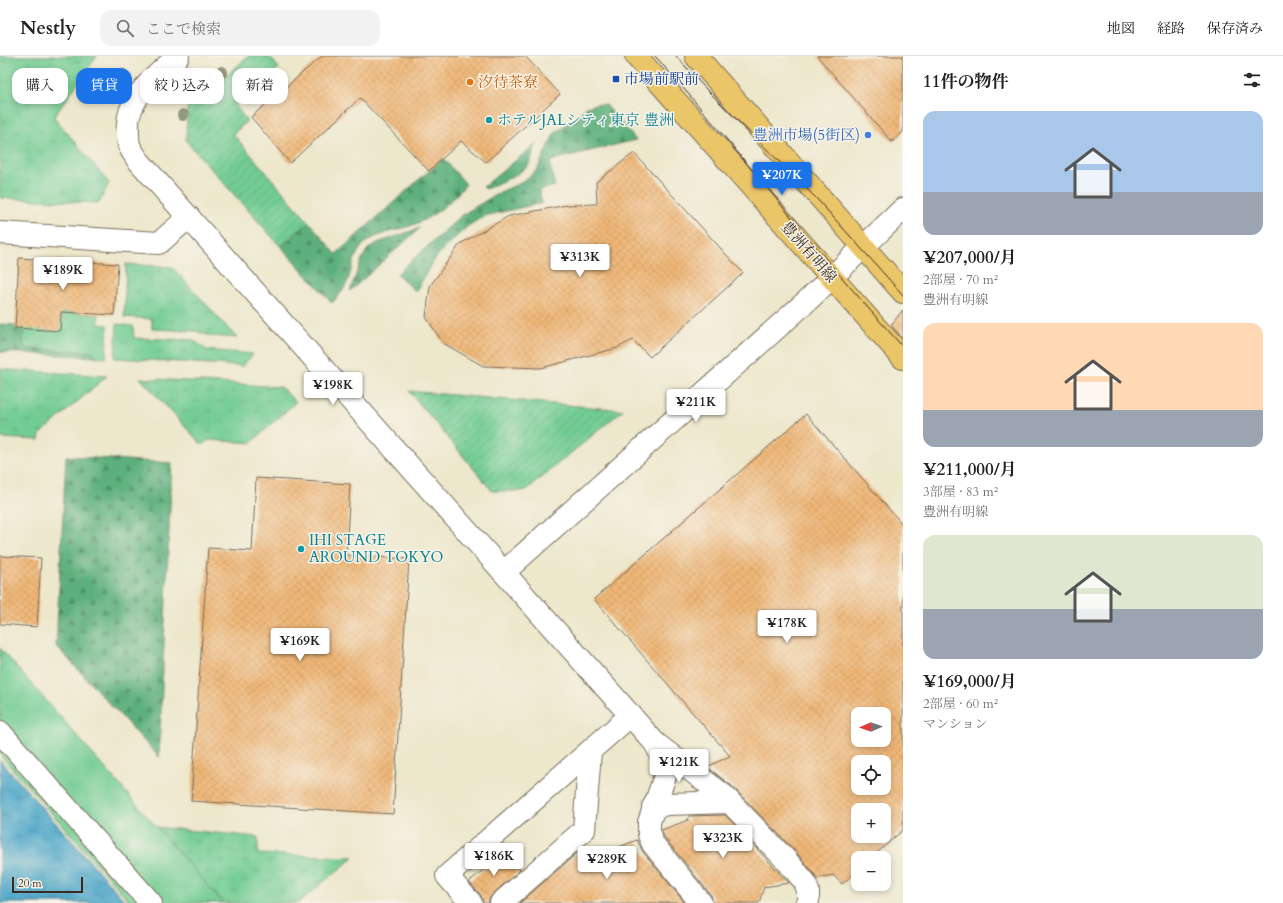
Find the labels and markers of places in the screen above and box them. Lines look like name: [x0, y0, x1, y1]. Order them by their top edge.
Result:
place label: 市場前駅前: [624, 69, 699, 89]
place label: 汐待茶寮: [478, 72, 538, 92]
marker: 市場前駅前: [611, 74, 621, 84]
marker: 汐待茶寮: [465, 77, 475, 87]
place label: ホテルJALシティ東京 豊洲: [497, 110, 674, 130]
marker: ホテルJALシティ東京 豊洲: [484, 115, 494, 125]
place label: 豊洲市場(5街区): [753, 125, 860, 145]
marker: 豊洲市場(5街区): [863, 130, 873, 140]
pin: ¥207K: [754, 162, 810, 196]
pin: ¥313K: [552, 244, 608, 278]
pin: ¥189K: [35, 257, 91, 291]
pin: ¥198K: [305, 372, 361, 406]
pin: ¥211K: [668, 389, 724, 423]
place label: IHI STAGE AROUND TOKYO: [309, 530, 444, 567]
marker: IHI STAGE AROUND TOKYO: [296, 544, 306, 554]
pin: ¥178K: [759, 610, 815, 644]
pin: ¥169K: [272, 628, 328, 662]
pin: ¥121K: [651, 749, 707, 783]
pin: ¥323K: [695, 825, 751, 859]
pin: ¥186K: [466, 843, 522, 877]
pin: ¥289K: [579, 846, 635, 880]

